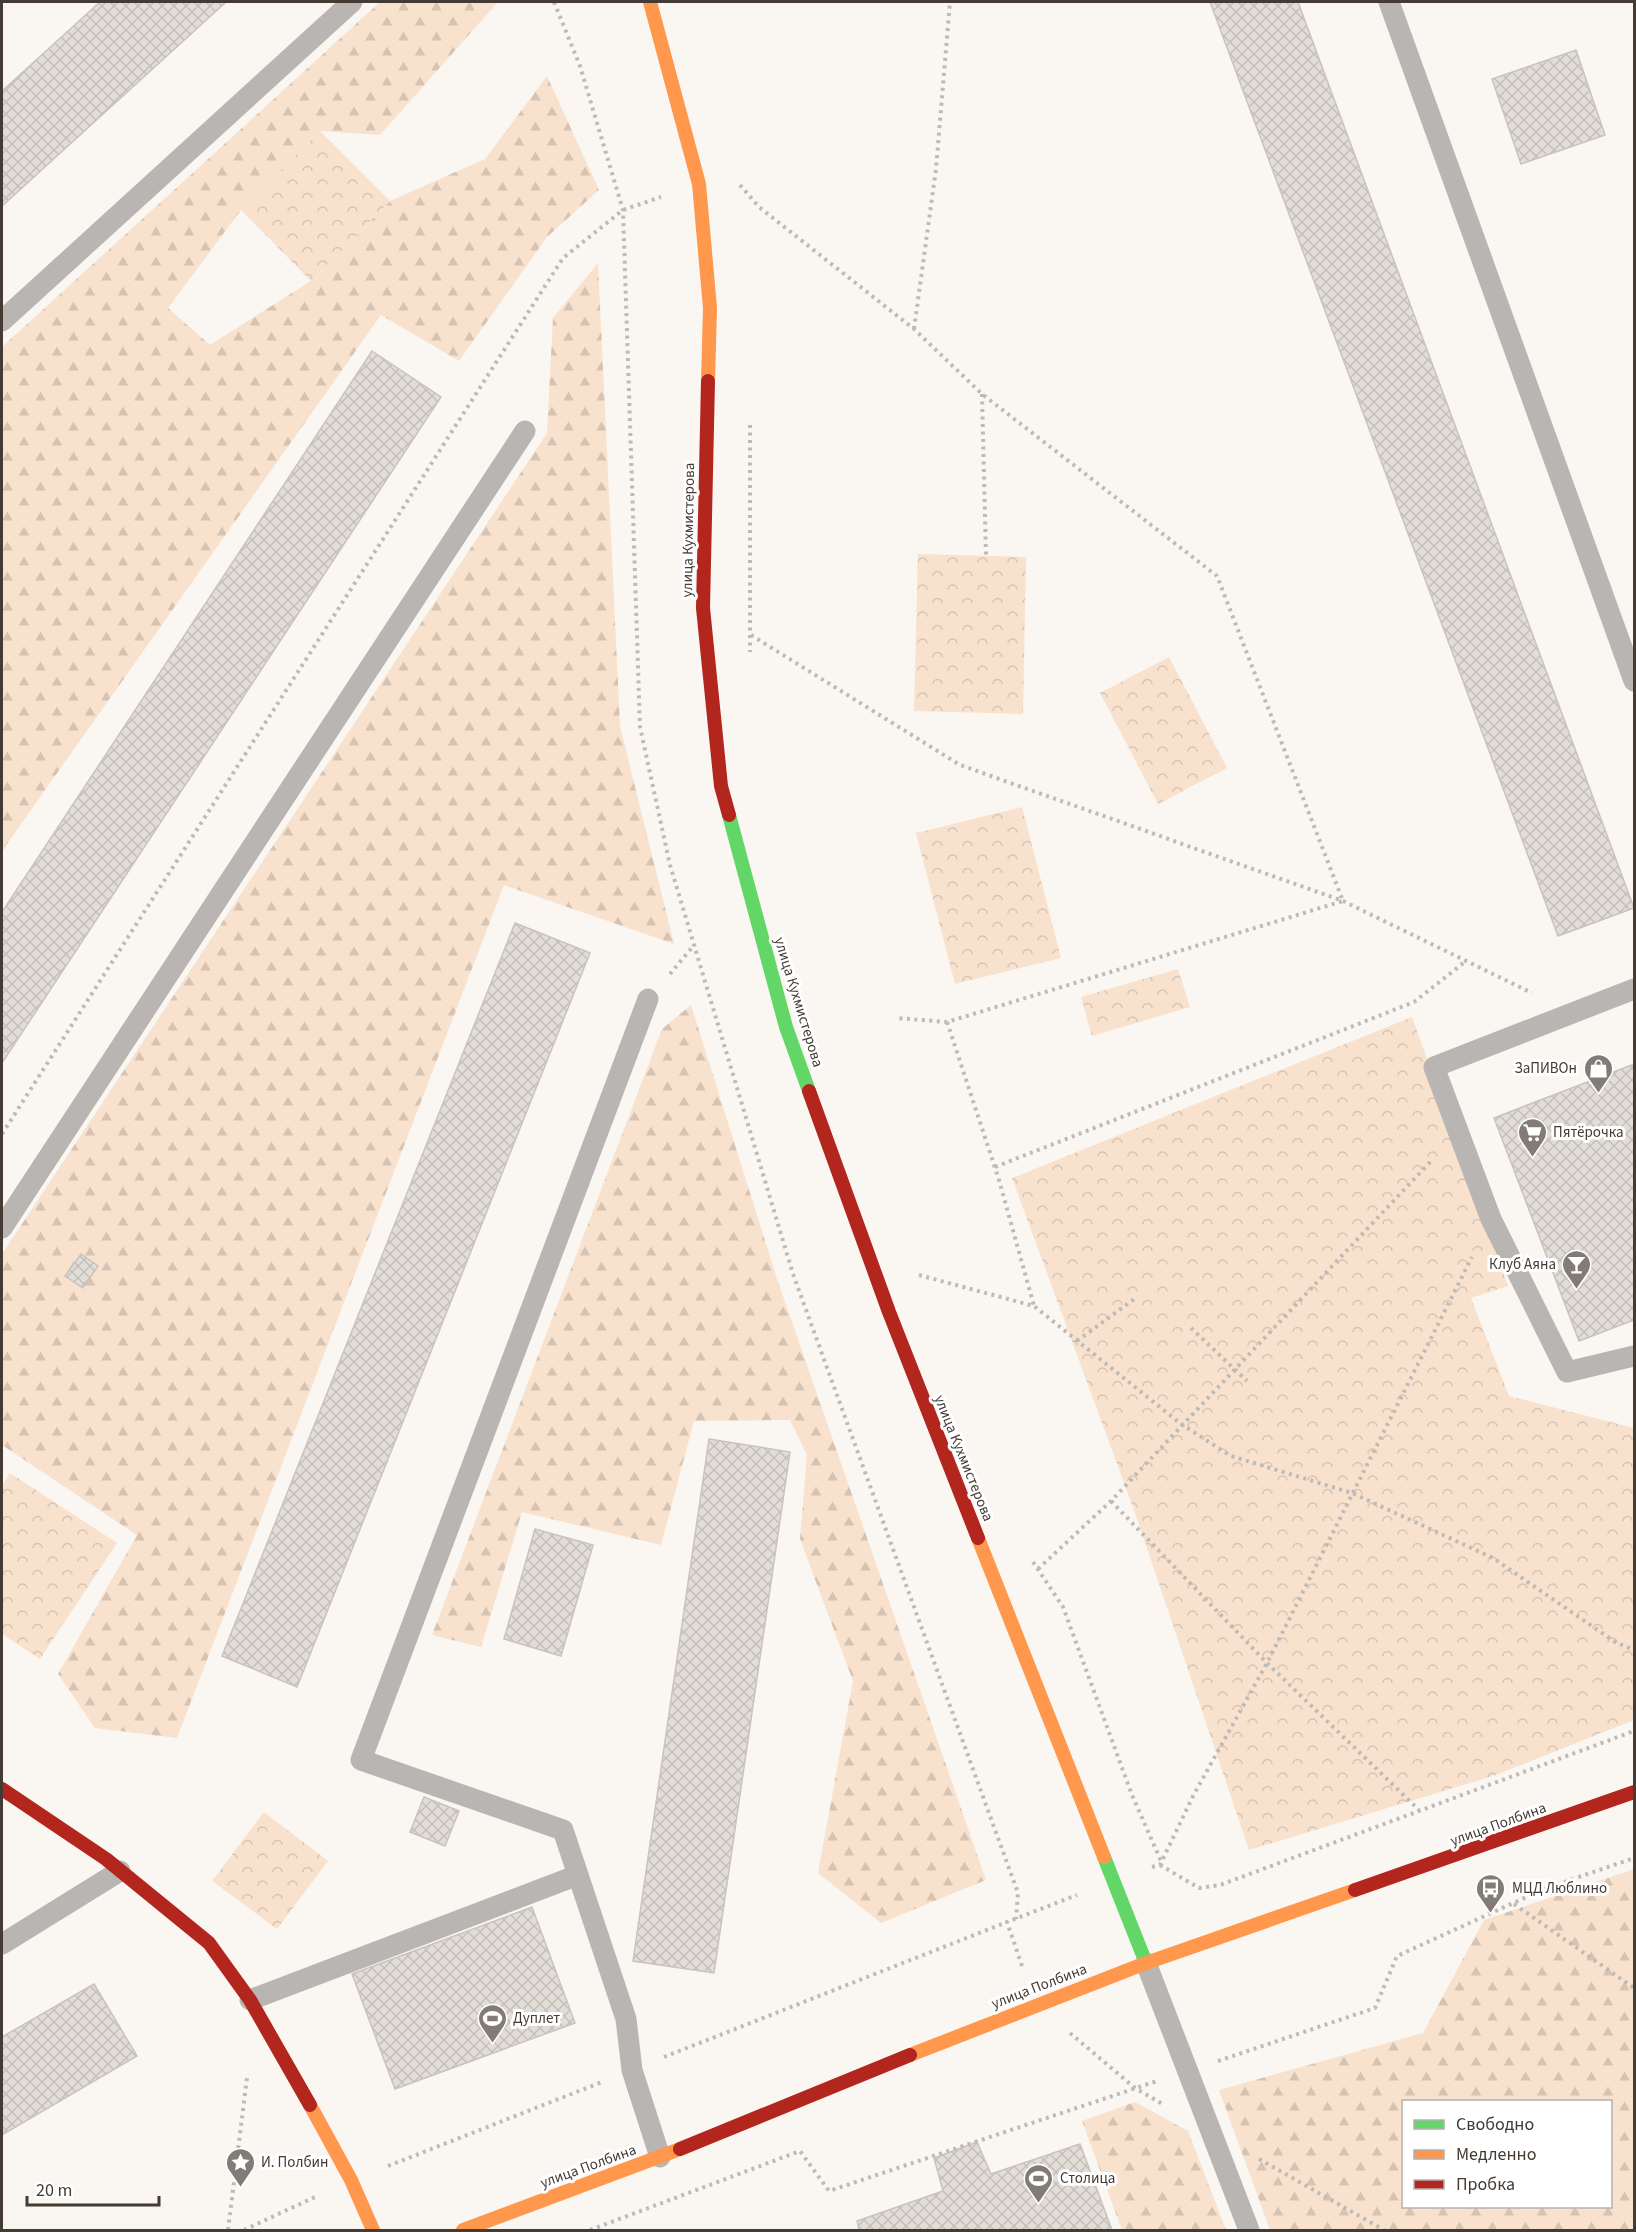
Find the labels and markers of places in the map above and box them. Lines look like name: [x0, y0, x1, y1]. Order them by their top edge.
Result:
shop icon: ЗаПИВОн: [1582, 1052, 1614, 1094]
place label: ЗаПИВОн: [1514, 1058, 1577, 1079]
supermarket icon: Пятёрочка: [1516, 1116, 1548, 1158]
place label: Пятёрочка: [1553, 1122, 1624, 1143]
bar icon: Клуб Аяна: [1561, 1248, 1593, 1290]
place label: Клуб Аяна: [1489, 1254, 1556, 1275]
bus stop icon: МЦД Люблино: [1475, 1872, 1507, 1914]
place label: МЦД Люблино: [1512, 1878, 1607, 1899]
sports icon: Дуплет: [476, 2002, 508, 2044]
place label: Дуплет: [513, 2008, 560, 2029]
place icon: И. Полбин: [224, 2146, 256, 2188]
place label: И. Полбин: [261, 2152, 328, 2173]
sports icon: Столица: [1023, 2162, 1055, 2204]
place label: Столица: [1060, 2168, 1115, 2189]

